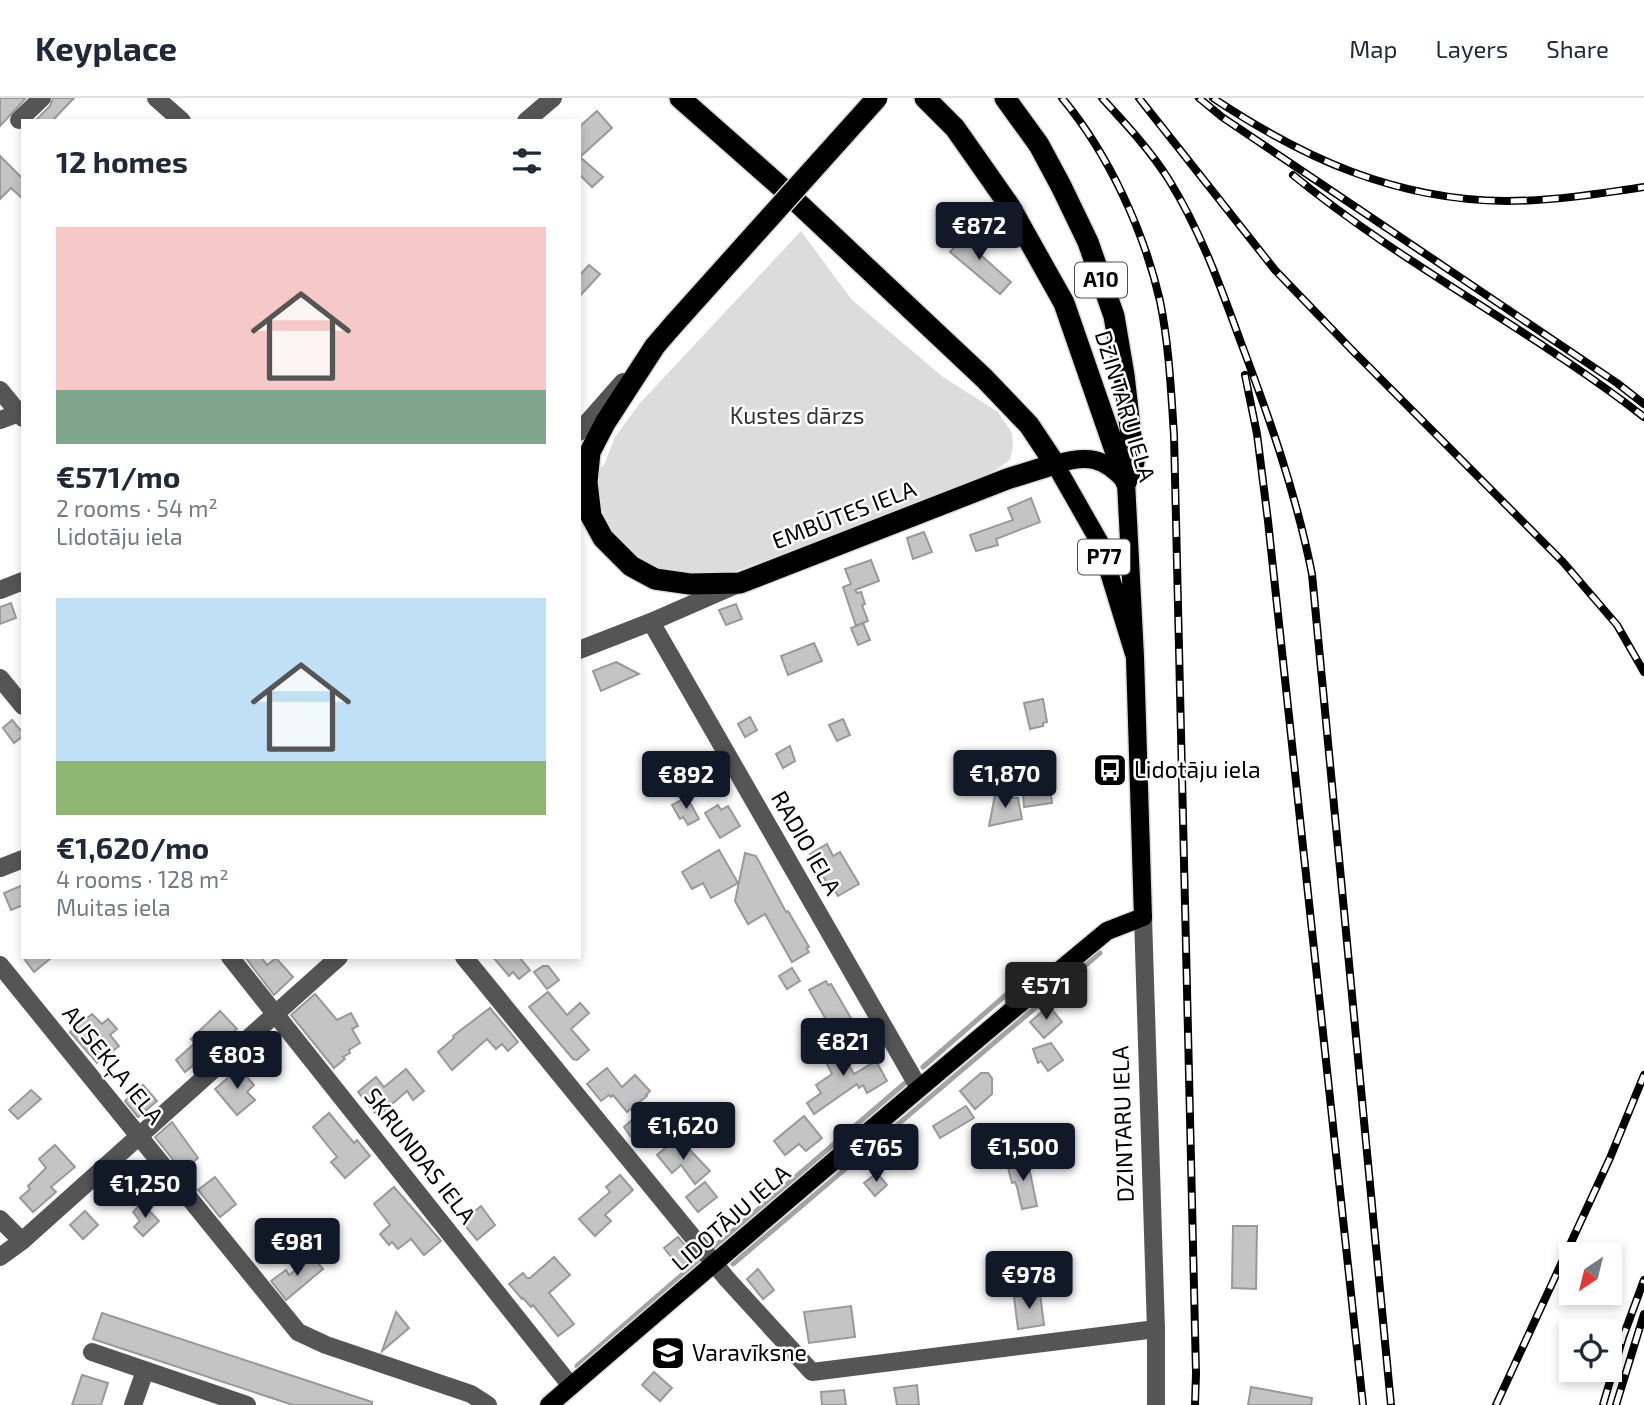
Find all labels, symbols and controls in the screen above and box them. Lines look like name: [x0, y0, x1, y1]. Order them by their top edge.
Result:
text: Keyplace: [35, 28, 177, 68]
text: Map: [1349, 34, 1397, 63]
text: Layers: [1435, 34, 1508, 63]
text: Share: [1546, 34, 1609, 63]
icon: filters: [508, 142, 546, 180]
text: 12 homes: [56, 143, 188, 179]
pin: €872: [938, 202, 1020, 262]
text: €872: [952, 211, 1006, 239]
road number: A10: [1075, 262, 1127, 298]
icon: home: [238, 273, 364, 399]
street label: DZINTARU IELA: [1090, 327, 1162, 485]
park label: Kustes dārzs: [730, 401, 864, 429]
text: €571/mo: [56, 458, 180, 494]
street label: EMBŪTES IELA: [768, 474, 920, 554]
text: 2 rooms · 54 m²: [56, 494, 218, 522]
text: Lidotāju iela: [56, 522, 183, 550]
road number: P77: [1078, 540, 1130, 574]
icon: home: [238, 644, 364, 770]
pin: €1,870: [948, 750, 1062, 810]
bus stop icon: Lidotāju iela: [1091, 751, 1129, 789]
pin: €892: [645, 752, 727, 811]
place label: Lidotāju iela: [1134, 755, 1261, 783]
text: €1,870: [969, 759, 1041, 787]
text: €892: [658, 760, 714, 788]
street label: RADIO IELA: [766, 786, 848, 900]
text: €1,620/mo: [56, 829, 209, 865]
text: 4 rooms · 128 m²: [56, 865, 229, 893]
text: Muitas iela: [56, 893, 171, 921]
pin: €571: [1005, 962, 1087, 1022]
text: €571: [1021, 971, 1071, 999]
street label: AUSEKĻA IELA: [56, 999, 171, 1131]
pin: €821: [802, 1018, 884, 1078]
text: €821: [817, 1027, 869, 1055]
pin: €803: [196, 1032, 278, 1091]
text: €803: [209, 1040, 265, 1068]
street label: DZINTARU IELA: [1105, 1045, 1139, 1203]
street label: SKRUNDAS IELA: [359, 1082, 483, 1229]
pin: €1,620: [626, 1102, 740, 1162]
text: €1,620: [647, 1111, 719, 1139]
pin: €765: [835, 1124, 917, 1184]
pin: €1,500: [966, 1124, 1080, 1183]
text: €1,500: [987, 1132, 1059, 1160]
text: €765: [849, 1133, 903, 1161]
street label: LIDOTĀJU IELA: [665, 1158, 796, 1276]
pin: €1,250: [88, 1160, 202, 1220]
text: €1,250: [110, 1169, 180, 1197]
pin: €981: [256, 1218, 338, 1278]
text: €981: [271, 1227, 323, 1255]
north arrow: [1559, 1242, 1622, 1306]
map controls: [1559, 1242, 1622, 1382]
pin: €978: [988, 1252, 1070, 1311]
text: €978: [1002, 1260, 1056, 1288]
button: locate: [1559, 1319, 1622, 1382]
school or university icon: Varavīksne: [649, 1334, 687, 1372]
place label: Varavīksne: [692, 1338, 807, 1366]

